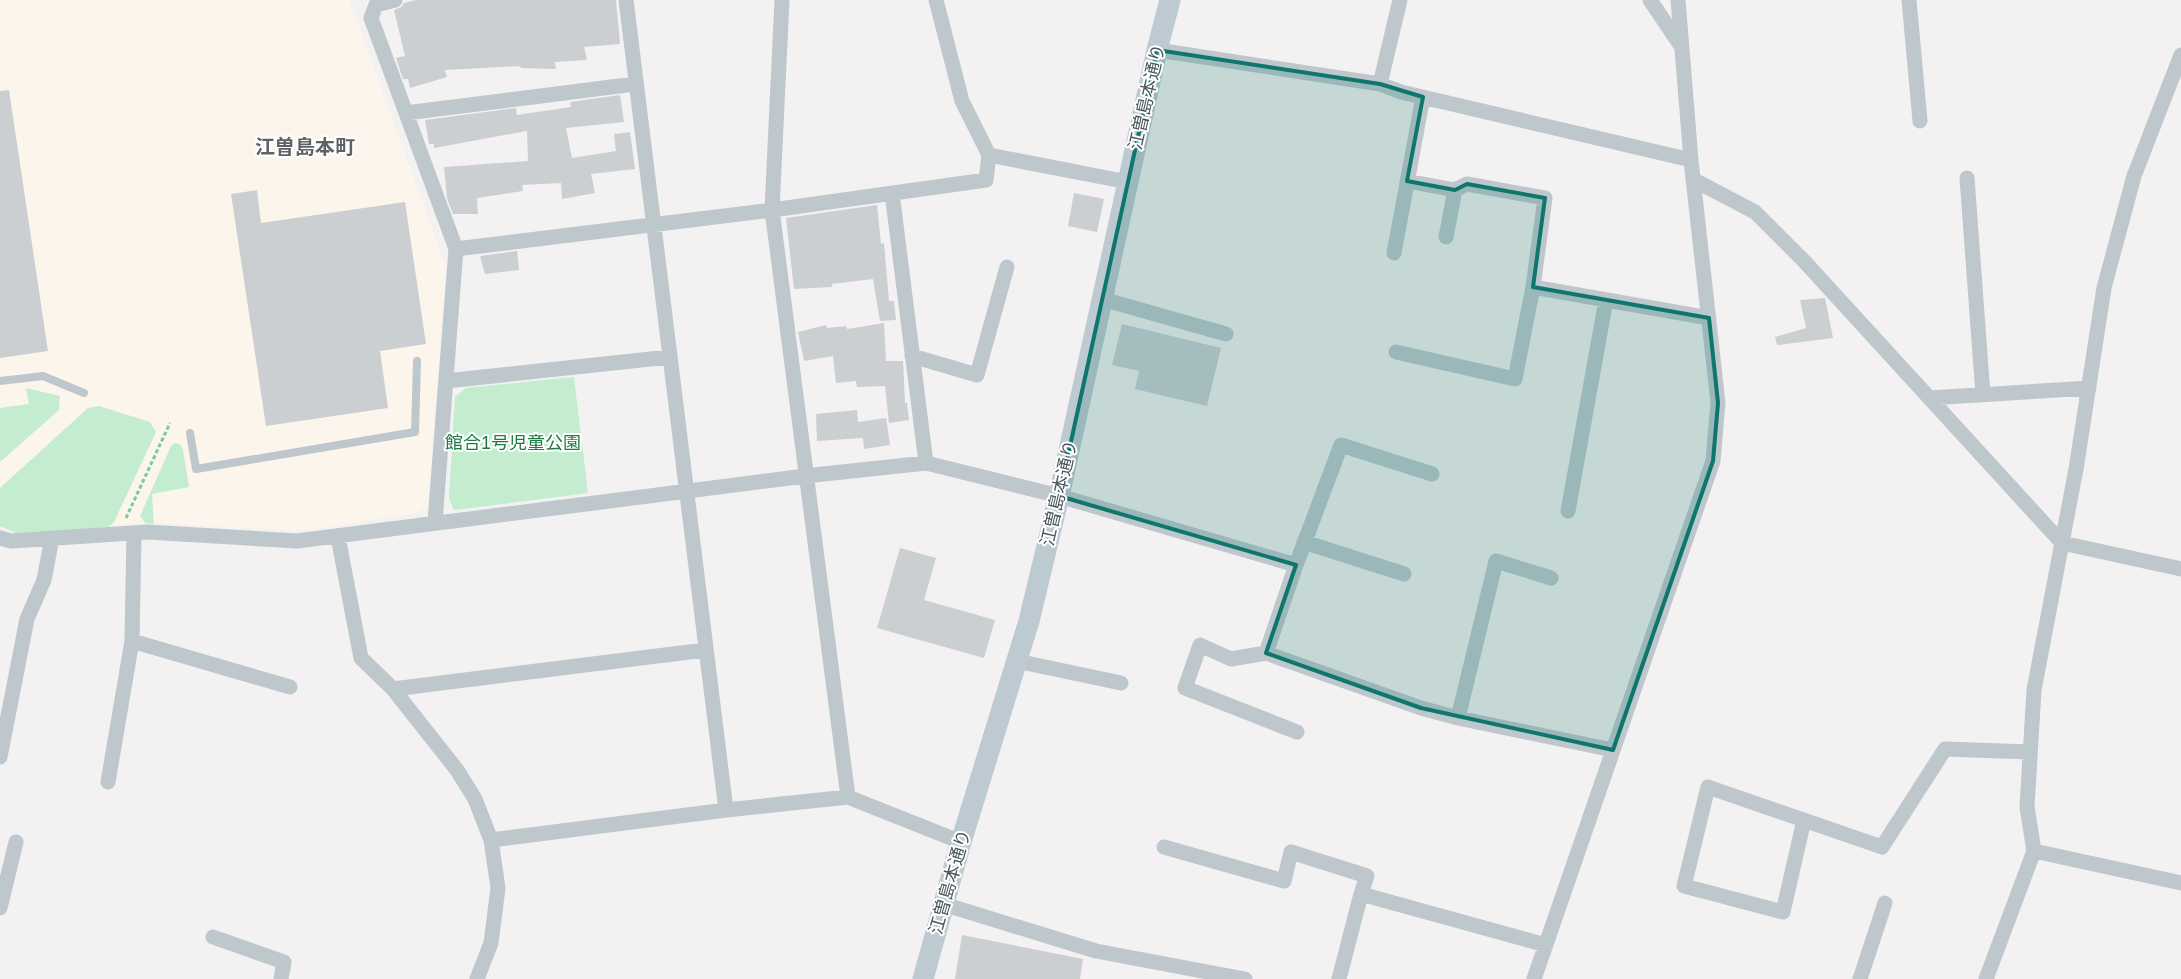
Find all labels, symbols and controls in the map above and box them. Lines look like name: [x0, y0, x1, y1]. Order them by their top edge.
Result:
street label: 江曽島本通り: [1125, 42, 1169, 152]
district label: 江曽島本町: [255, 136, 355, 158]
park label: 館合1号児童公園: [445, 433, 581, 453]
street label: 江曽島本通り: [1037, 438, 1081, 548]
street label: 江曽島本通り: [926, 827, 974, 937]

